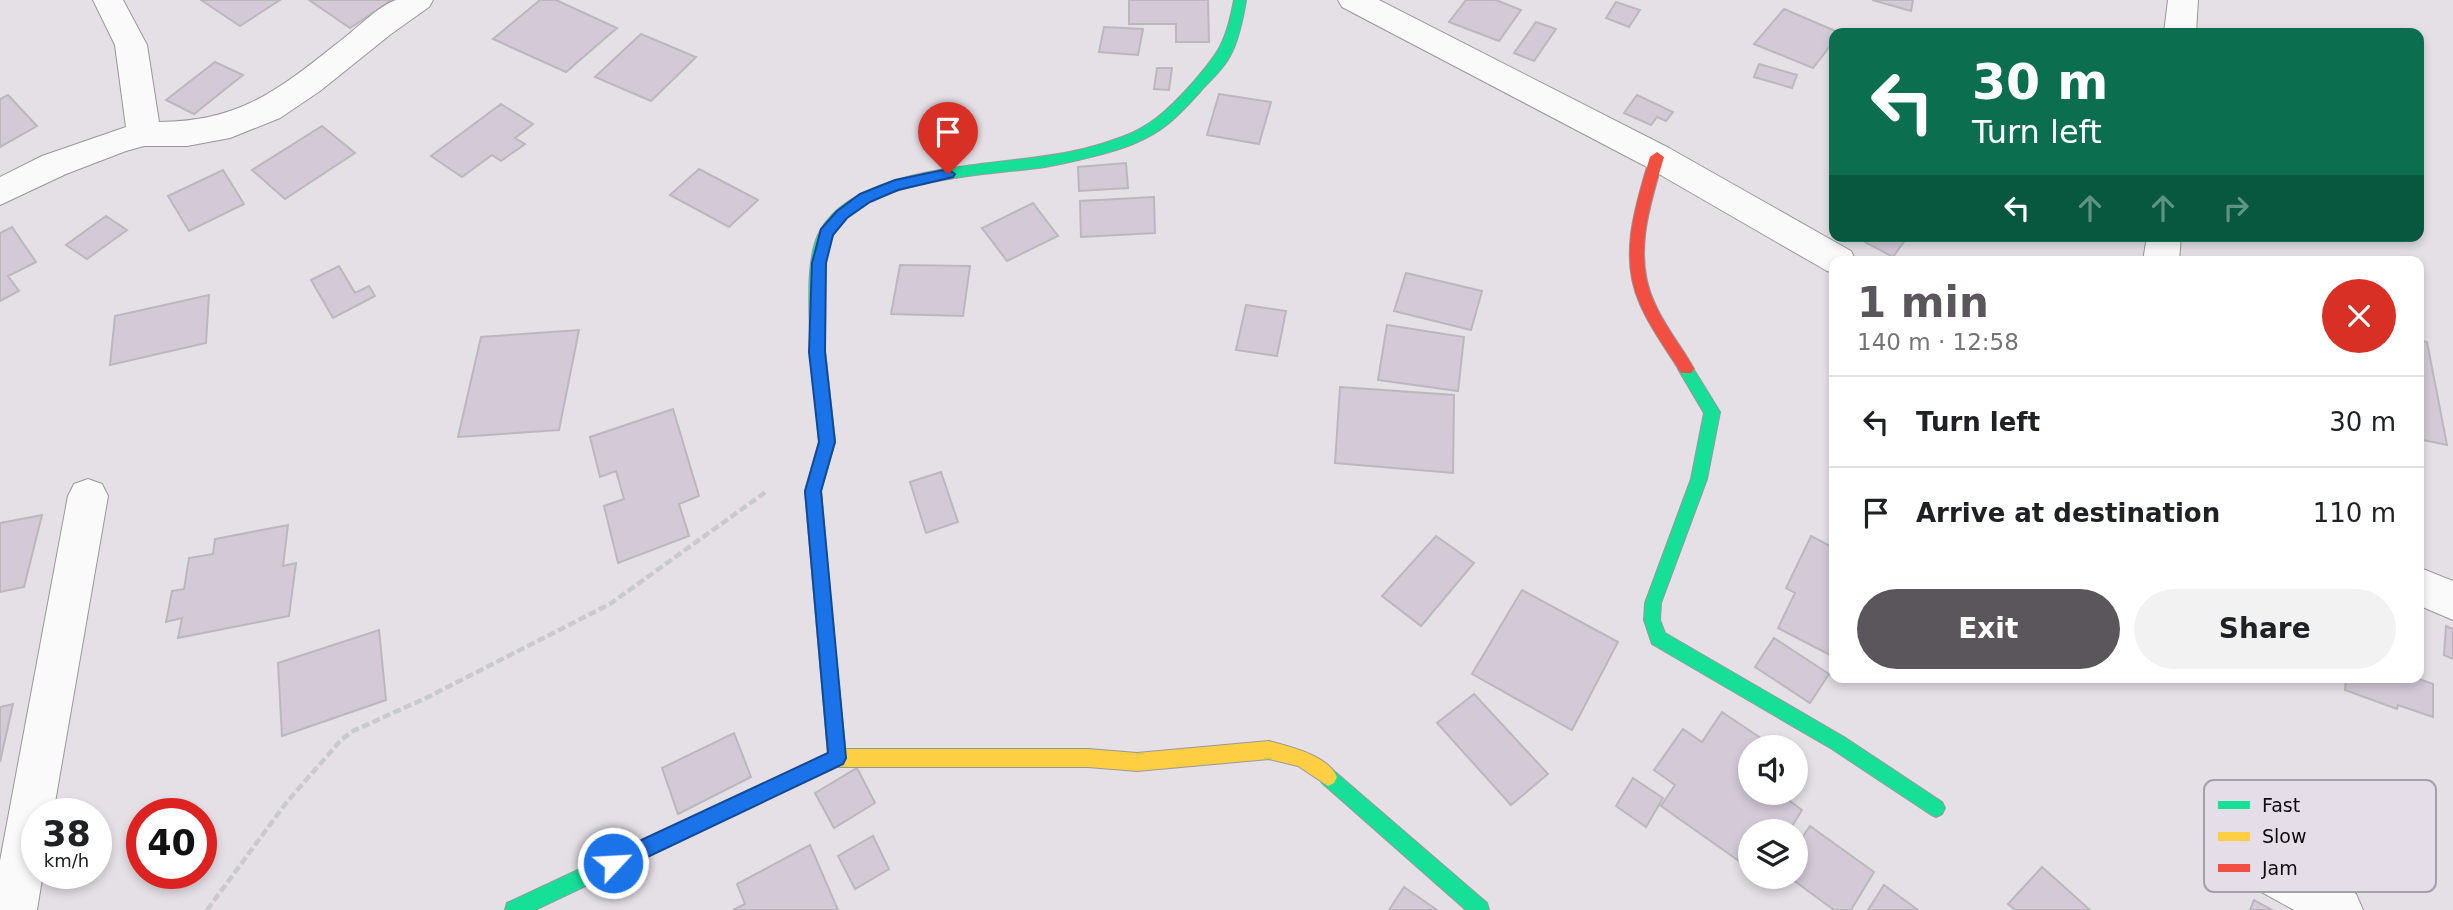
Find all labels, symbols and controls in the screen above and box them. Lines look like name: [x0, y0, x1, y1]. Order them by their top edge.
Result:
text: 30 m: [1972, 54, 2108, 111]
icon: left: [1857, 56, 1948, 147]
pin: [918, 102, 978, 174]
icon: arrive: [929, 113, 967, 151]
text: Turn left: [1972, 113, 2102, 151]
icon: left: [1998, 189, 2036, 227]
icon: ahead: [2071, 189, 2109, 227]
icon: ahead: [2144, 189, 2182, 227]
icon: right: [2217, 189, 2255, 227]
text: 1 min: [1857, 278, 1989, 327]
button: close: [2322, 279, 2396, 353]
text: 140 m · 12:58: [1857, 329, 2019, 355]
icon: left: [1857, 403, 1895, 441]
text: Turn left: [1916, 407, 2040, 437]
text: 30 m: [2329, 407, 2396, 437]
icon: arrive: [1857, 494, 1895, 532]
text: Arrive at destination: [1916, 498, 2220, 528]
text: 110 m: [2313, 498, 2396, 528]
button: Exit: [1857, 589, 2120, 669]
button: Share: [2134, 589, 2396, 669]
map controls: [1738, 735, 1808, 889]
button: sound: [1738, 735, 1808, 805]
legend: [2204, 780, 2436, 892]
text: Fast: [2262, 794, 2300, 816]
speed limit sign: 40: [126, 798, 217, 889]
text: 38: [42, 814, 91, 854]
button: layers: [1738, 819, 1808, 889]
text: Slow: [2262, 825, 2307, 847]
position arrow: [576, 826, 650, 900]
text: km/h: [44, 850, 89, 871]
text: Jam: [2261, 857, 2298, 879]

